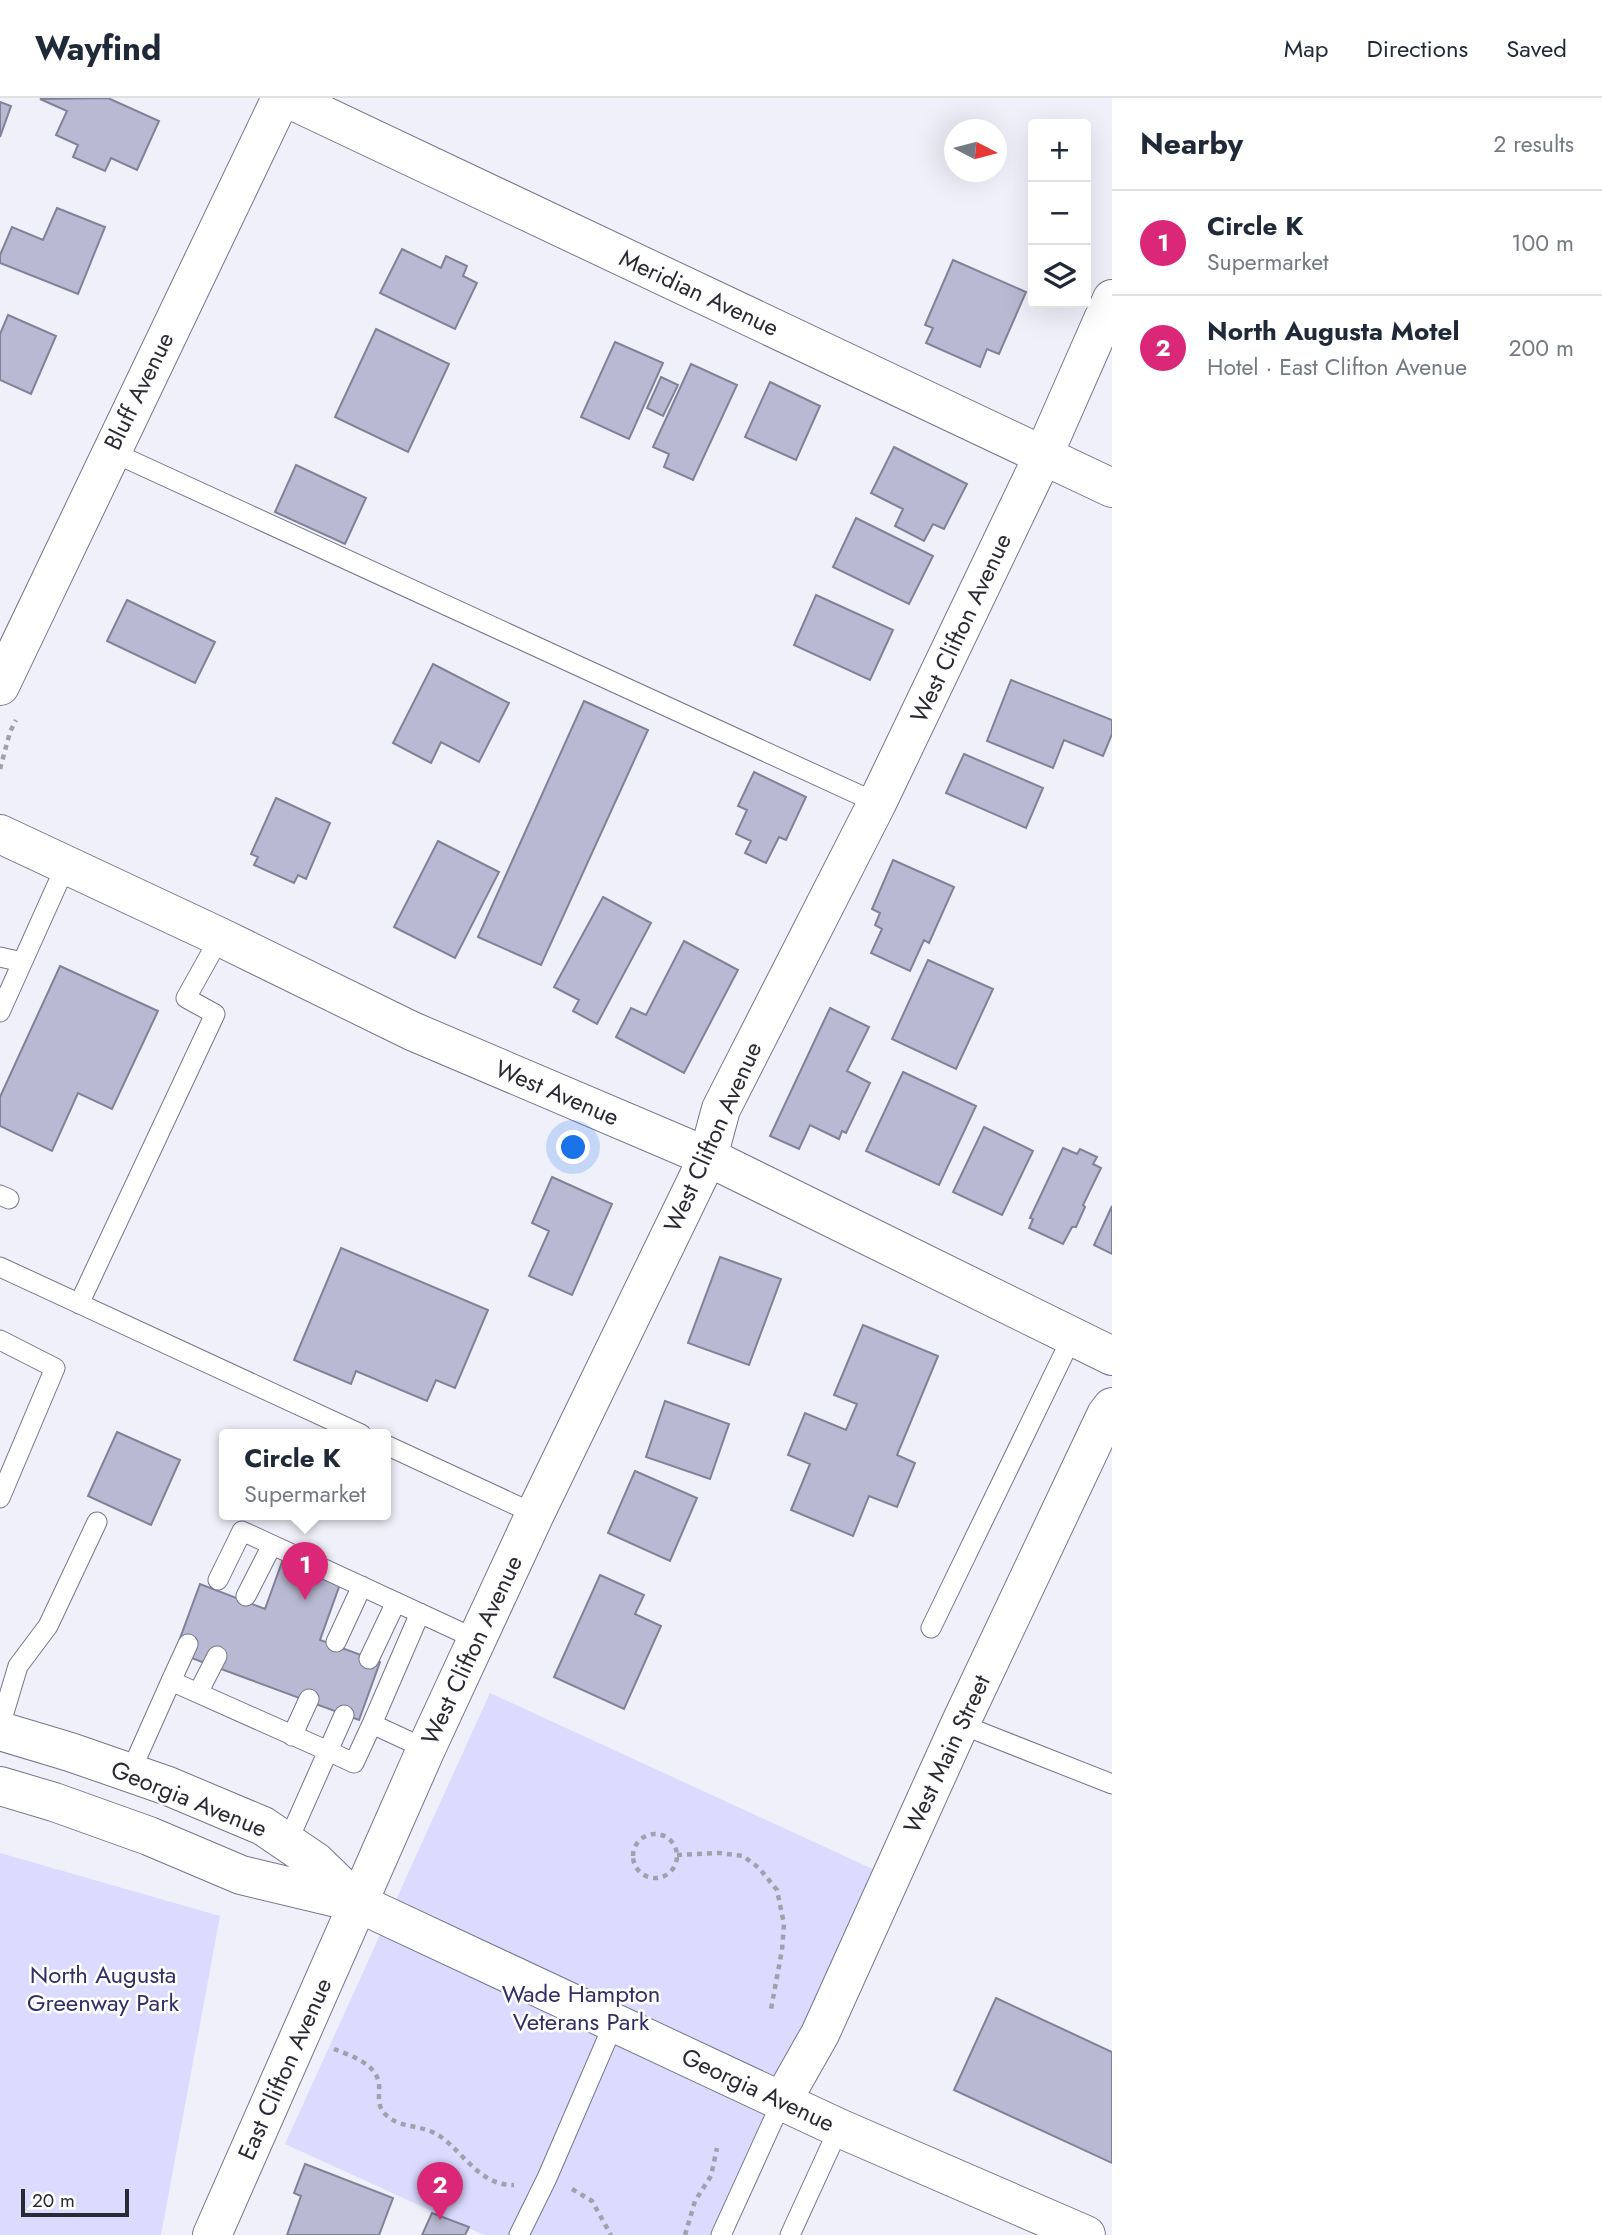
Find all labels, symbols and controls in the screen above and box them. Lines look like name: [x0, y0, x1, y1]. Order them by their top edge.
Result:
text: Wayfind: [35, 25, 161, 72]
text: Map: [1284, 31, 1329, 66]
text: Directions: [1367, 31, 1468, 66]
text: Saved: [1506, 31, 1567, 66]
north arrow: [944, 119, 1007, 182]
map controls: [1028, 119, 1091, 308]
button: +: [1028, 119, 1091, 182]
text: Nearby: [1140, 122, 1243, 165]
text: 2 results: [1493, 127, 1574, 161]
button: −: [1028, 182, 1091, 245]
text: Circle K: [1207, 207, 1303, 245]
text: 1: [1157, 226, 1169, 260]
text: 100 m: [1511, 226, 1574, 260]
street label: Meridian Avenue: [614, 240, 785, 345]
button: layers: [1028, 245, 1091, 308]
text: Supermarket: [1207, 245, 1329, 279]
text: North Augusta Motel: [1207, 312, 1460, 350]
street label: Bluff Avenue: [95, 326, 182, 456]
text: 2: [1155, 331, 1171, 365]
text: 200 m: [1508, 331, 1574, 365]
text: Hotel · East Clifton Avenue: [1207, 350, 1467, 384]
street label: West Clifton Avenue: [901, 527, 1020, 728]
street label: West Clifton Avenue: [655, 1036, 770, 1238]
street label: West Avenue: [490, 1051, 625, 1134]
your location: [556, 1130, 590, 1164]
popup: [219, 1429, 391, 1520]
text: Circle K: [244, 1439, 341, 1477]
text: Supermarket: [244, 1477, 366, 1511]
pin: 1: [282, 1542, 328, 1600]
street label: West Clifton Avenue: [412, 1549, 531, 1750]
street label: West Main Street: [895, 1669, 999, 1839]
street label: Georgia Avenue: [106, 1751, 272, 1846]
park label: North Augusta Greenway Park: [27, 1957, 179, 2020]
street label: East Clifton Avenue: [229, 1972, 340, 2165]
park label: Wade Hampton Veterans Park: [502, 1976, 660, 2039]
street label: Georgia Avenue: [676, 2039, 841, 2140]
pin: 2: [417, 2162, 463, 2220]
scale bar: [21, 2186, 130, 2218]
text: 20 m: [32, 2187, 75, 2214]

